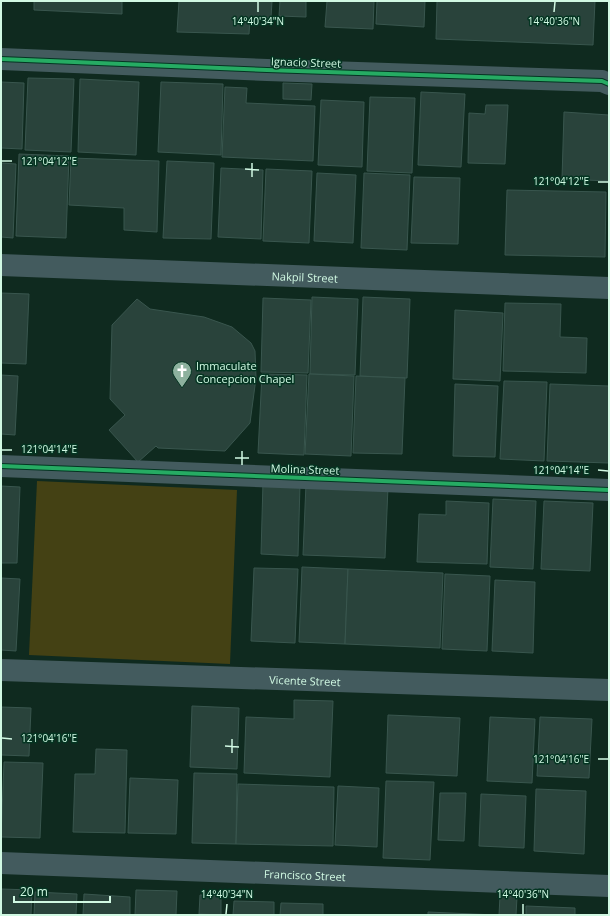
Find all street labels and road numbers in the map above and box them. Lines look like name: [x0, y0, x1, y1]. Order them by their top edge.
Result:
street label: Ignacio Street: [271, 53, 341, 71]
street label: Nakpil Street: [271, 268, 338, 285]
street label: Molina Street: [271, 460, 340, 478]
street label: Vicente Street: [269, 671, 341, 689]
street label: Francisco Street: [264, 865, 346, 884]

